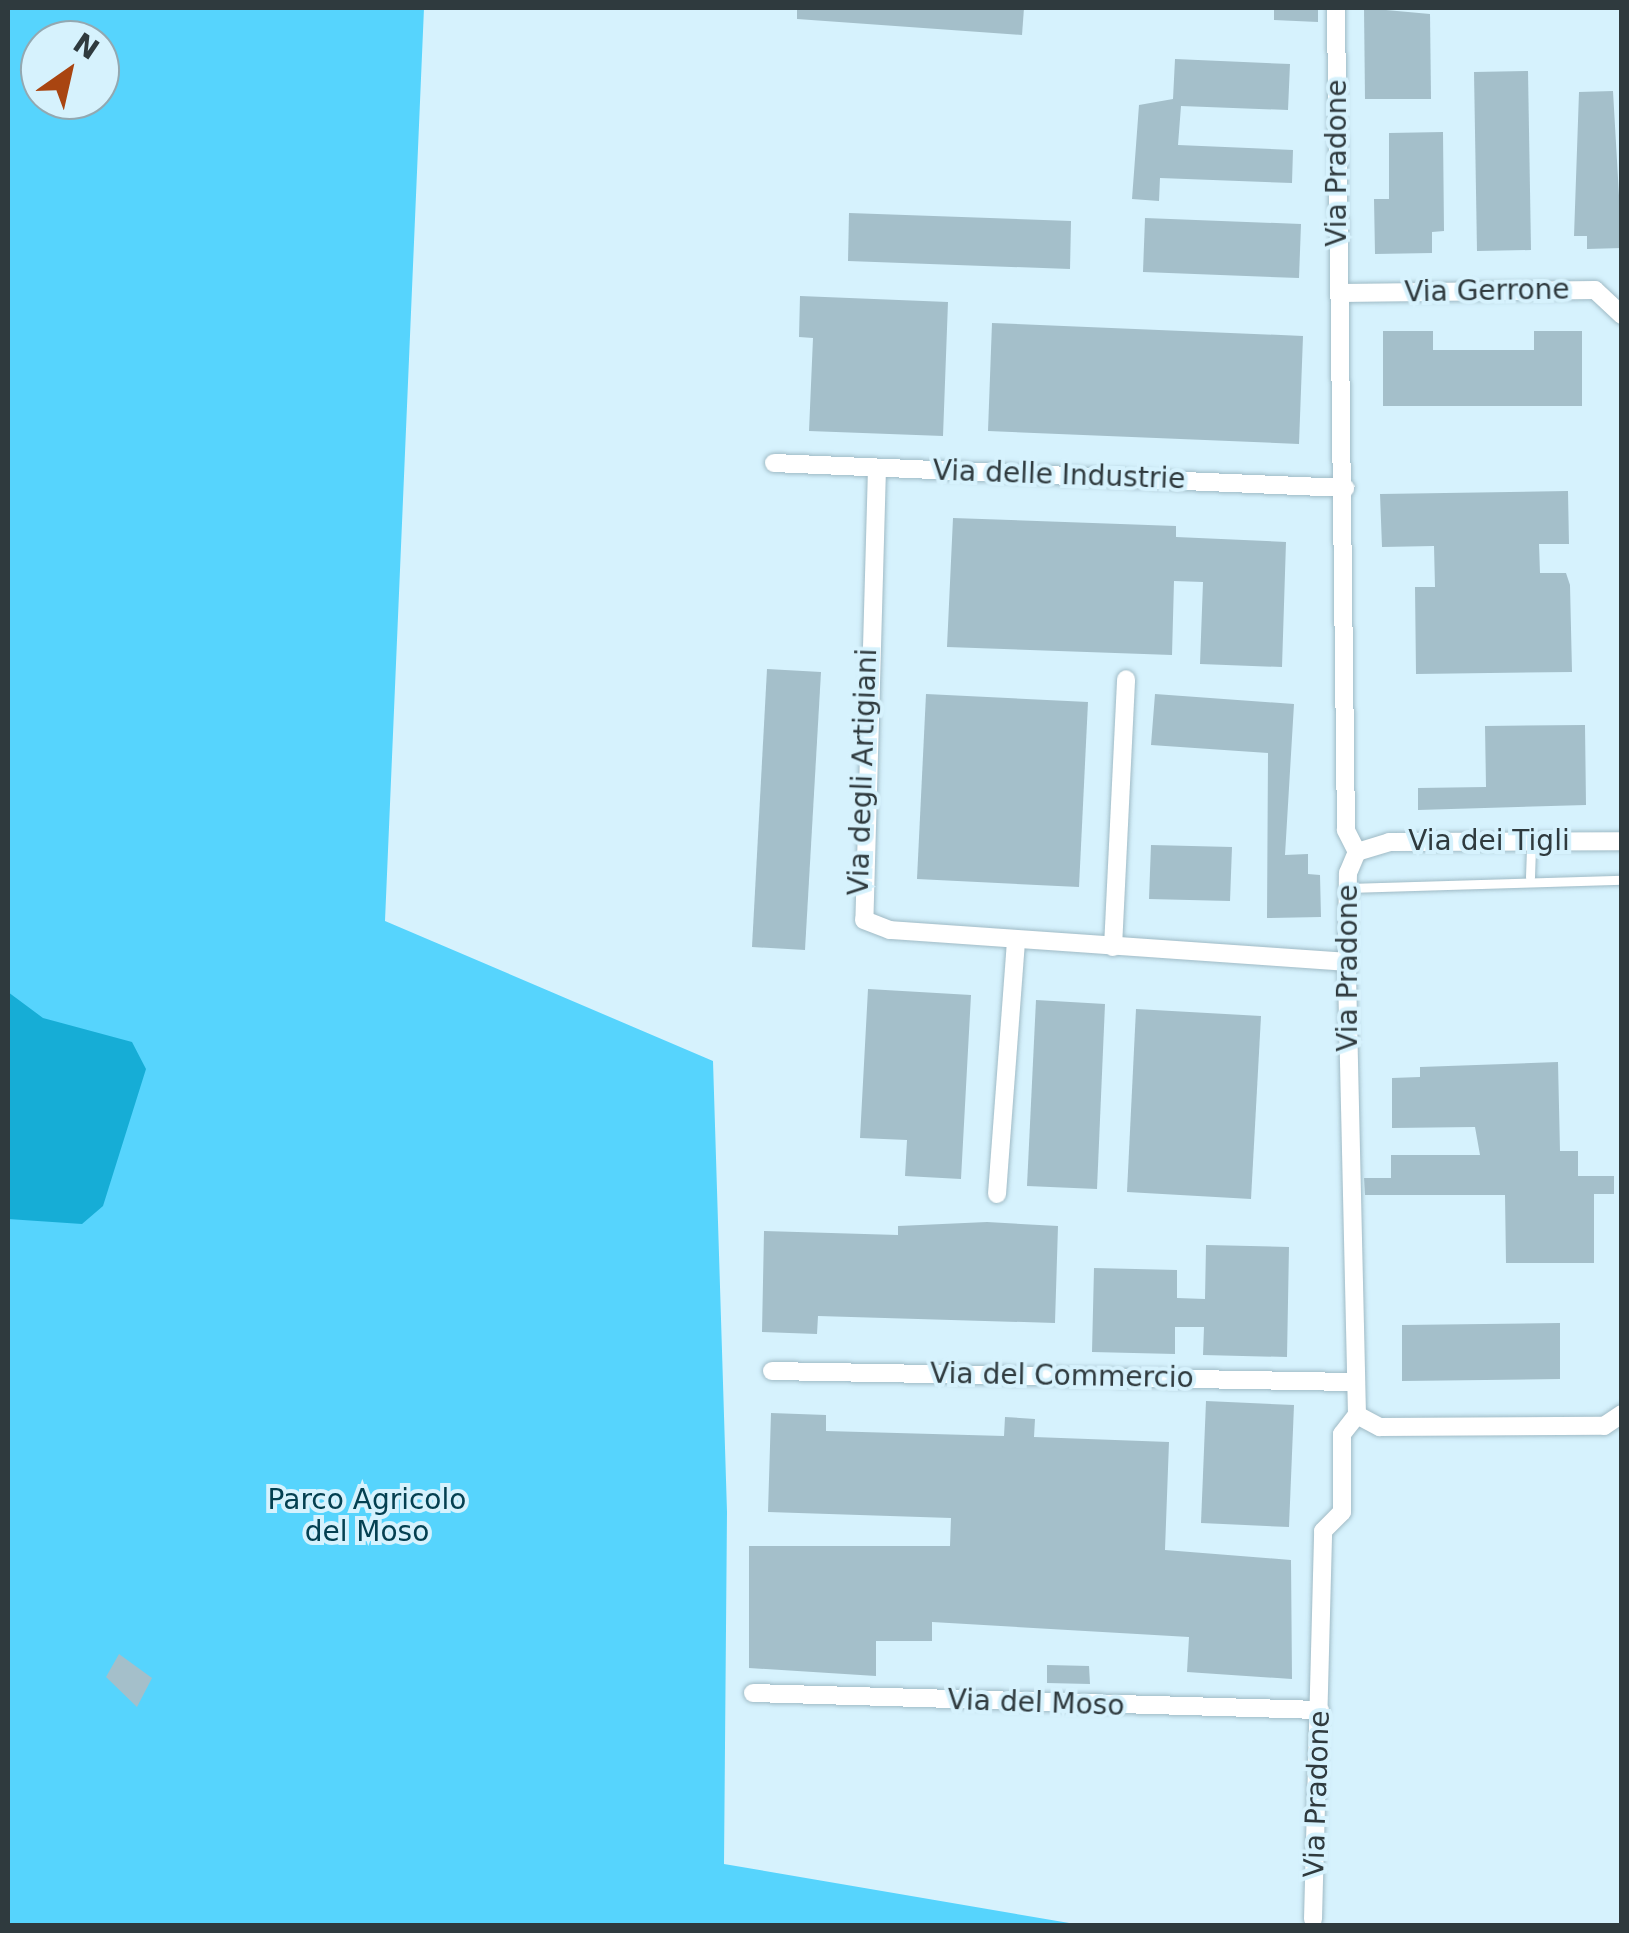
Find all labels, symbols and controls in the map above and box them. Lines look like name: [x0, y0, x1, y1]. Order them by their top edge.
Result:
north arrow: [20, 20, 120, 120]
text: N: [67, 26, 105, 67]
street label: Via Pradone: [1320, 79, 1354, 247]
street label: Via Gerrone: [1404, 273, 1570, 309]
street label: Via delle Industrie: [932, 454, 1186, 496]
street label: Via degli Artigiani: [842, 648, 884, 896]
street label: Via dei Tigli: [1408, 824, 1570, 858]
street label: Via Pradone: [1331, 884, 1365, 1052]
street label: Via del Commercio: [930, 1357, 1194, 1395]
park label: Parco Agricolo del Moso: [268, 1483, 466, 1549]
street label: Via del Moso: [947, 1683, 1125, 1723]
street label: Via Pradone: [1297, 1710, 1337, 1878]

